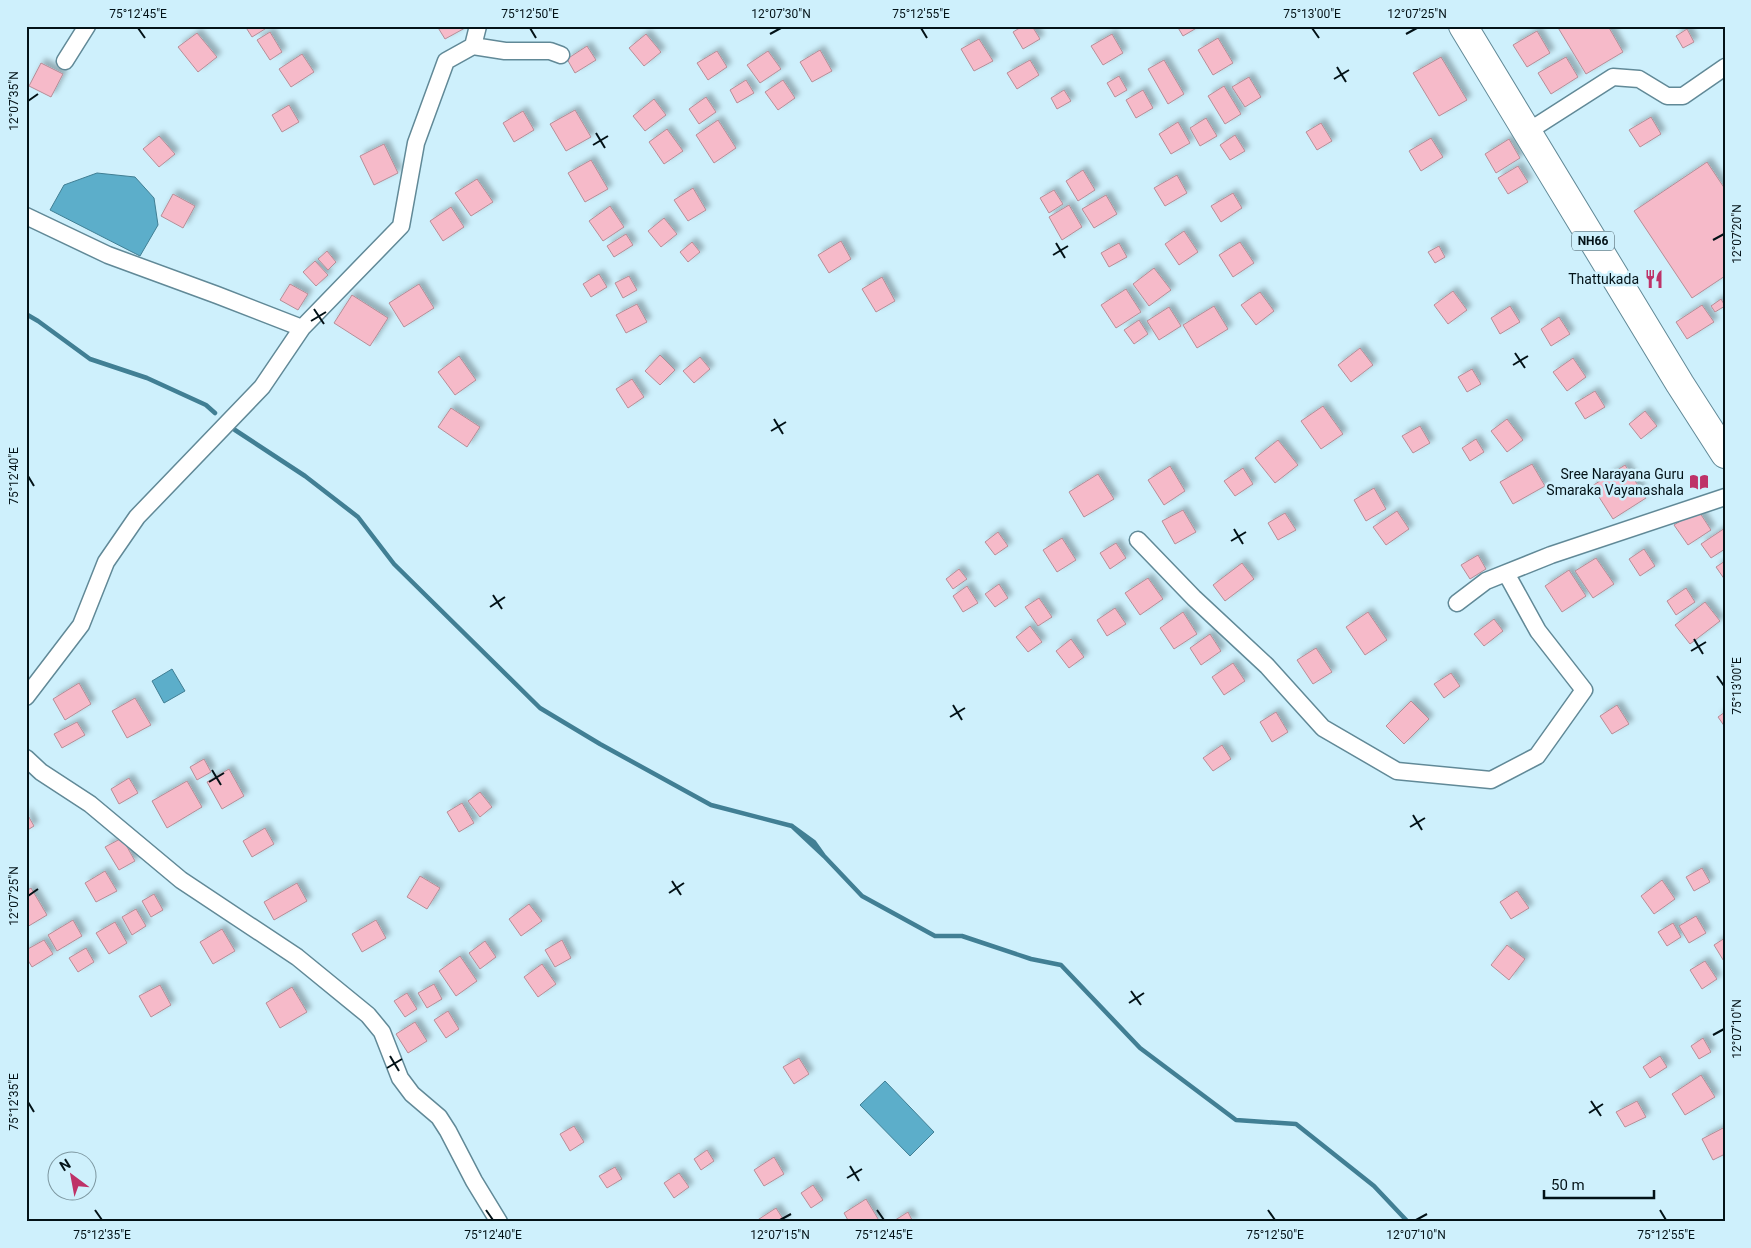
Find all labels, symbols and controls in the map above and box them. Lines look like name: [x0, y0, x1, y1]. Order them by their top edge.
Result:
text: 75°12'45"E: [109, 7, 167, 21]
text: 75°12'50"E: [501, 7, 559, 21]
text: 12°07'30"N: [751, 7, 811, 21]
text: 75°12'55"E: [892, 7, 950, 21]
text: 75°13'00"E: [1283, 7, 1341, 21]
text: 12°07'25"N: [1387, 7, 1447, 21]
text: 12°07'35"N: [7, 71, 21, 131]
text: 12°07'20"N: [1730, 204, 1744, 264]
road number: NH66: [1572, 232, 1614, 250]
restaurant icon: Thattukada: [1643, 268, 1665, 290]
place label: Thattukada: [1568, 271, 1639, 287]
text: 75°12'40"E: [7, 447, 21, 505]
place label: Sree Narayana Guru Smaraka Vayanashala: [1546, 466, 1684, 498]
library icon: Sree Narayana Guru Smaraka Vayanashala: [1688, 471, 1710, 493]
text: 75°13'00"E: [1730, 657, 1744, 715]
text: 12°07'25"N: [7, 866, 21, 926]
text: 12°07'10"N: [1730, 999, 1744, 1059]
text: 75°12'35"E: [7, 1073, 21, 1131]
north arrow: [48, 1150, 98, 1200]
text: N: [57, 1156, 74, 1174]
scale bar: [1544, 1168, 1654, 1200]
text: 50 m: [1551, 1176, 1585, 1194]
text: 75°12'35"E: [73, 1228, 131, 1242]
text: 75°12'40"E: [464, 1228, 522, 1242]
text: 12°07'15"N: [750, 1228, 810, 1242]
text: 75°12'45"E: [855, 1228, 913, 1242]
text: 75°12'50"E: [1246, 1228, 1304, 1242]
text: 12°07'10"N: [1386, 1228, 1446, 1242]
text: 75°12'55"E: [1637, 1228, 1695, 1242]

